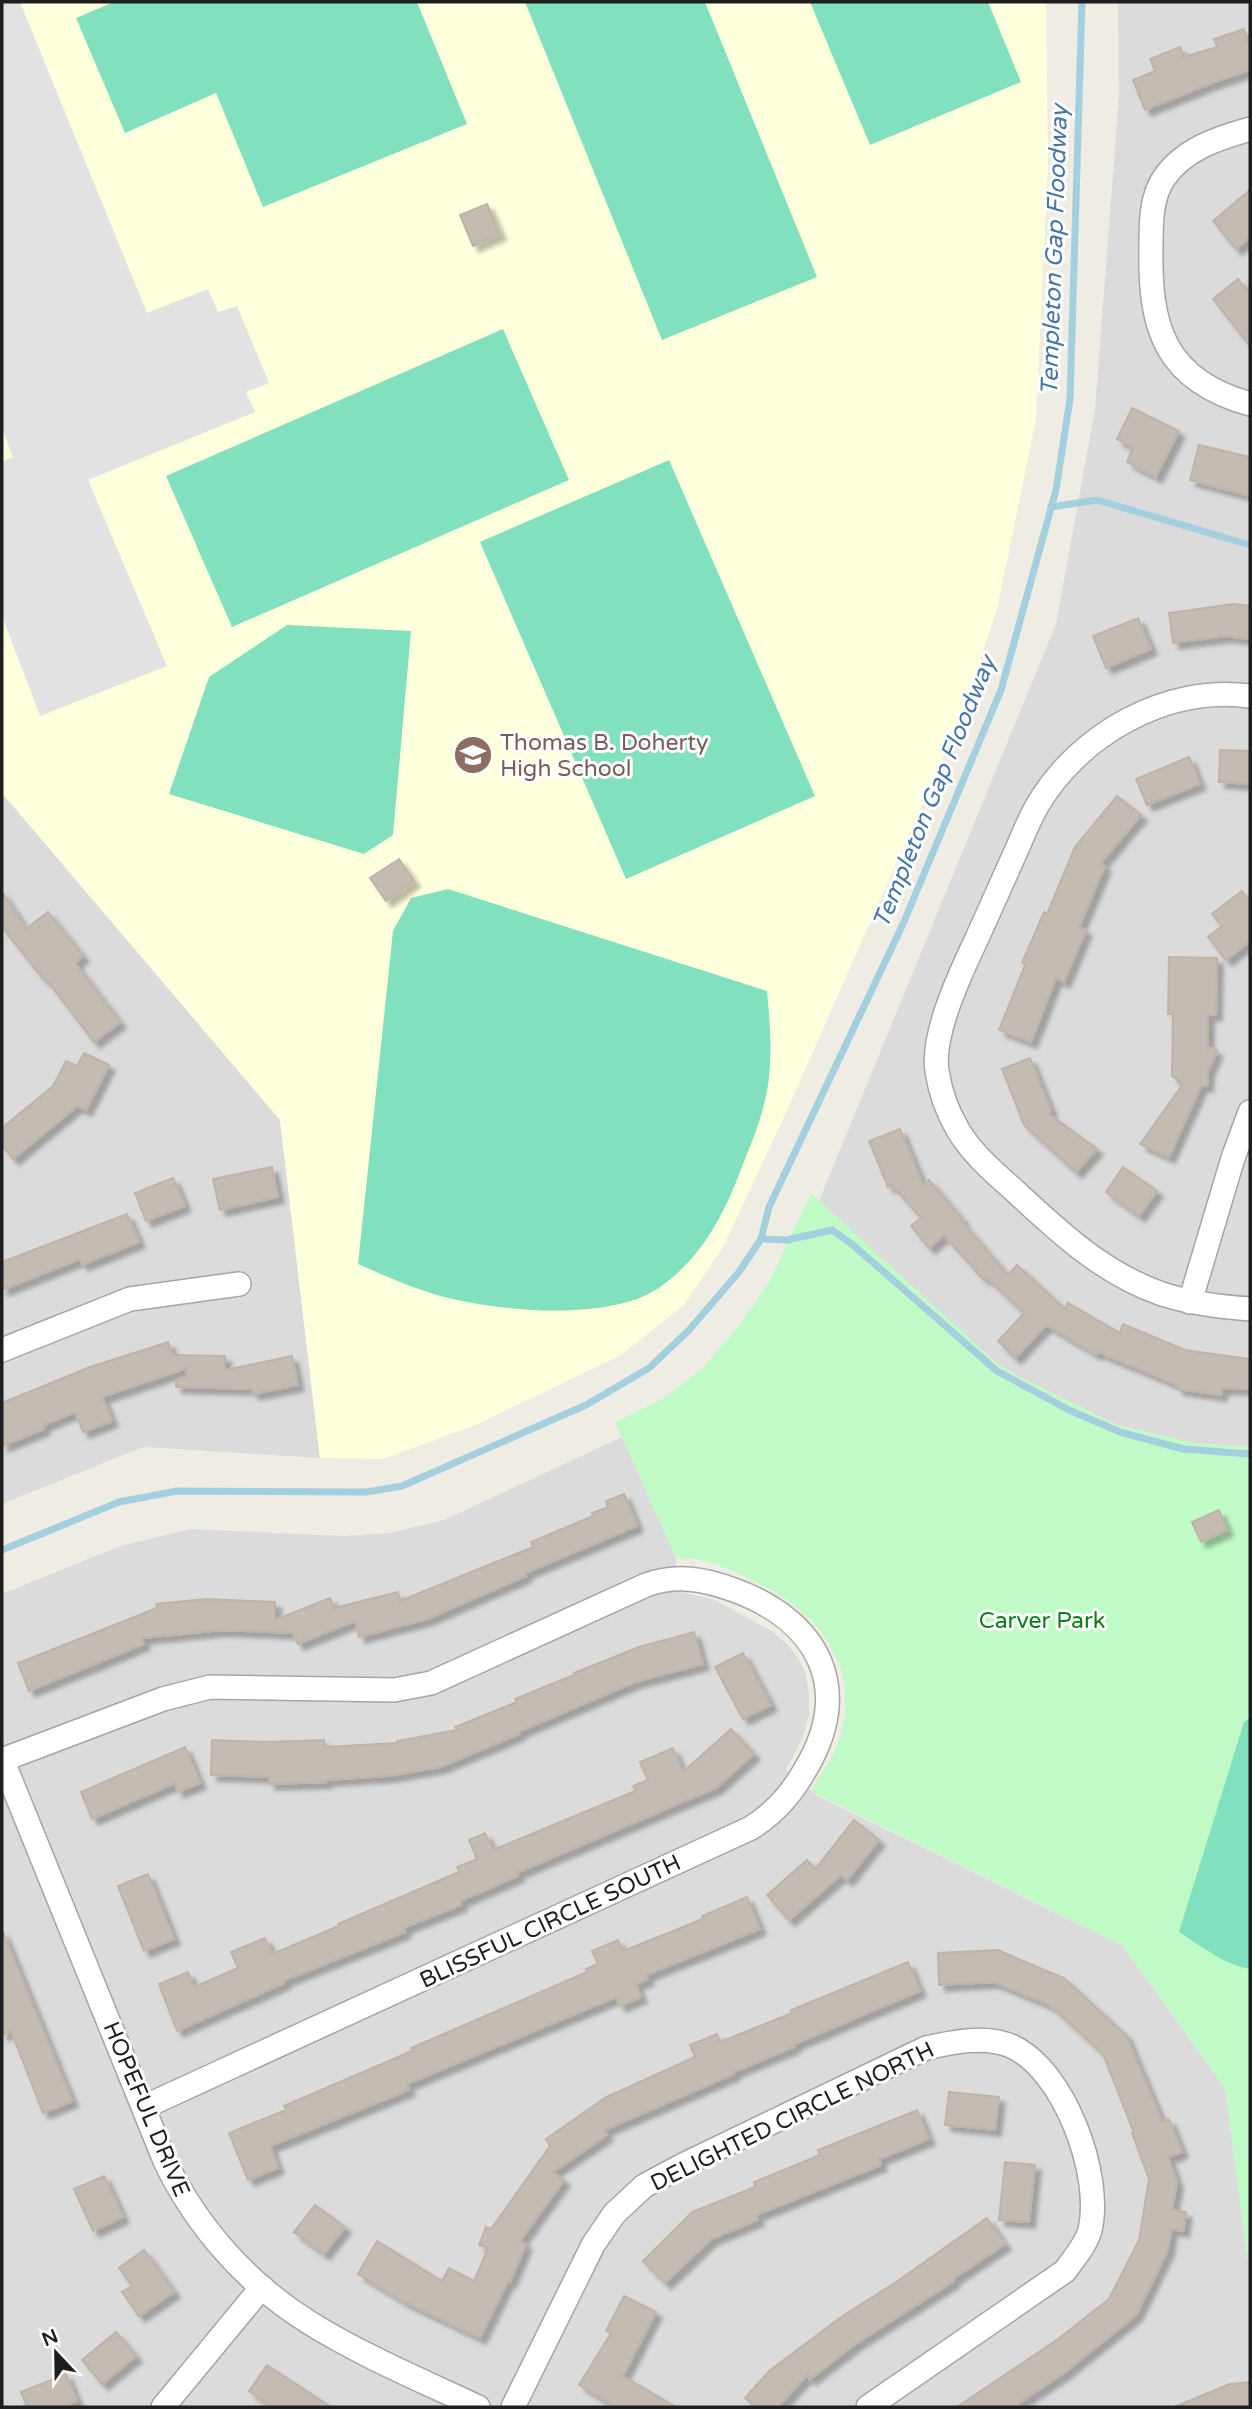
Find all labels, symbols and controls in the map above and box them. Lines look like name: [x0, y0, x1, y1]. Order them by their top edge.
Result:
water label: Templeton Gap Floodway: [1035, 101, 1074, 396]
water label: Templeton Gap Floodway: [867, 649, 1004, 932]
place label: Thomas B. Doherty High School: [500, 729, 708, 783]
school or university icon: Thomas B. Doherty High School: [452, 734, 494, 776]
park label: Carver Park: [979, 1607, 1105, 1635]
street label: BLISSFUL CIRCLE SOUTH: [415, 1849, 686, 1995]
street label: HOPEFUL DRIVE: [97, 2018, 196, 2201]
street label: DELIGHTED CIRCLE NORTH: [646, 2036, 939, 2198]
north arrow: [21, 2318, 91, 2388]
text: N: [39, 2325, 61, 2351]

